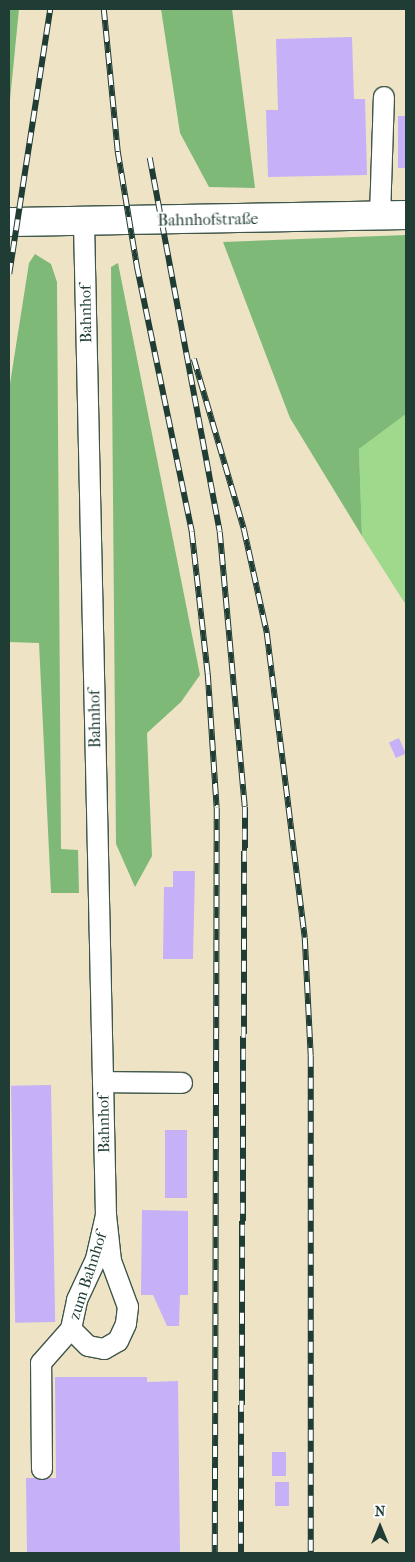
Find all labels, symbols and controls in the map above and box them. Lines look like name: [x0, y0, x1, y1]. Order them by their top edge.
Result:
street label: Bahnhofstraße: [157, 210, 259, 230]
street label: Bahnhof: [76, 285, 96, 343]
street label: Bahnhof: [85, 690, 105, 748]
street label: Bahnhof: [94, 1095, 114, 1153]
street label: zum Bahnhof: [65, 1230, 111, 1322]
north arrow: [355, 1502, 405, 1552]
text: N: [375, 1503, 385, 1520]

